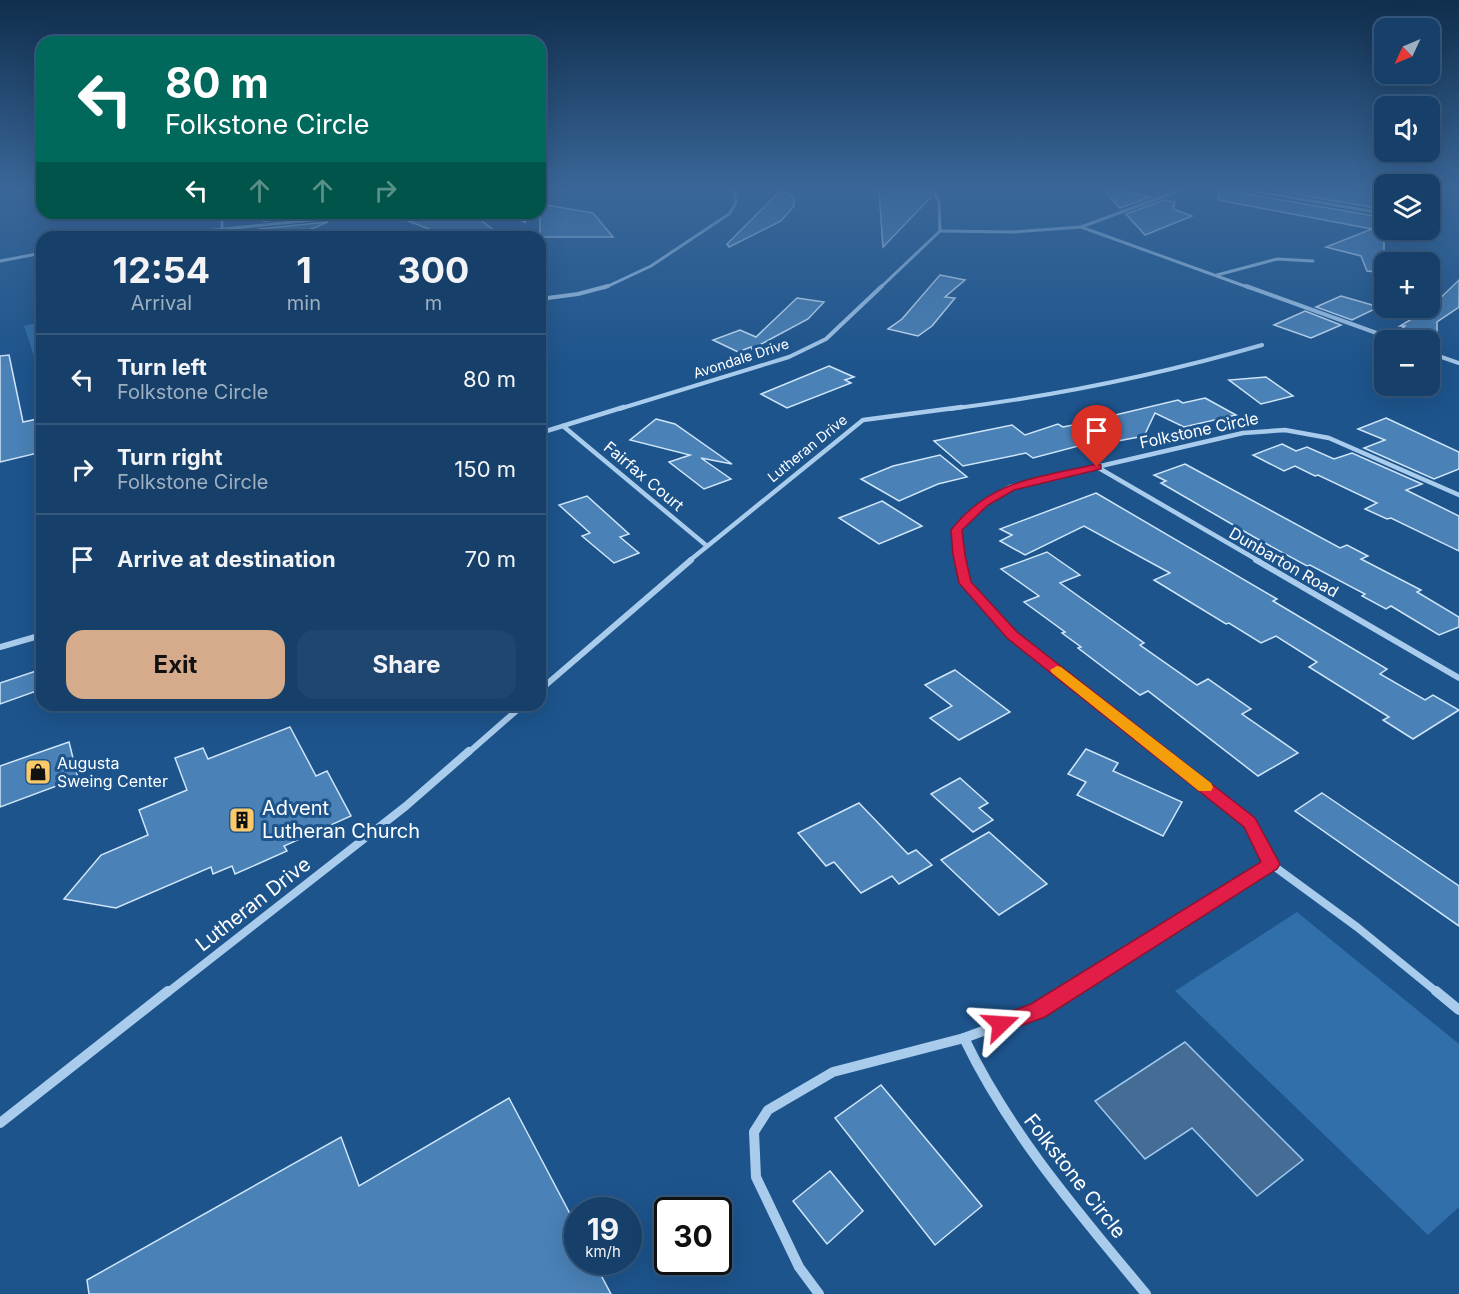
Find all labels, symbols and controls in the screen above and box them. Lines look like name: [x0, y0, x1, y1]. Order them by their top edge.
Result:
north arrow: [1374, 18, 1440, 84]
map controls: [1374, 18, 1440, 396]
text: 80 m: [165, 57, 269, 108]
icon: left: [66, 60, 144, 138]
button: sound: [1374, 96, 1440, 162]
text: Folkstone Circle: [165, 108, 369, 141]
icon: left: [180, 174, 213, 207]
icon: ahead: [243, 174, 276, 207]
icon: ahead: [306, 174, 339, 207]
icon: right: [369, 174, 402, 207]
button: layers: [1374, 174, 1440, 240]
text: 12:54: [113, 248, 210, 292]
text: 1: [296, 248, 312, 292]
text: 300: [398, 248, 469, 292]
button: +: [1374, 252, 1440, 318]
text: Arrival: [131, 291, 192, 315]
text: min: [287, 291, 321, 315]
text: m: [425, 291, 442, 315]
button: −: [1374, 330, 1440, 396]
street label: Avondale Drive: [691, 335, 791, 381]
text: Turn left: [117, 354, 207, 380]
icon: left: [66, 363, 99, 396]
text: 80 m: [463, 366, 516, 392]
text: Folkstone Circle: [117, 380, 268, 404]
pin: [1071, 405, 1122, 467]
street label: Folkstone Circle: [1138, 408, 1260, 452]
street label: Lutheran Drive: [764, 411, 850, 485]
icon: arrive: [1080, 414, 1113, 447]
street label: Fairfax Court: [600, 437, 688, 515]
text: Turn right: [117, 444, 223, 470]
icon: right: [66, 453, 99, 486]
text: 150 m: [454, 456, 516, 482]
text: Folkstone Circle: [117, 470, 268, 494]
street label: Dunbarton Road: [1226, 523, 1342, 601]
icon: arrive: [66, 543, 99, 576]
text: Arrive at destination: [117, 546, 336, 572]
text: 70 m: [465, 546, 516, 572]
button: Exit: [66, 630, 285, 699]
button: Share: [297, 630, 516, 699]
place label: Augusta Sweing Center: [57, 753, 168, 791]
shop icon: Augusta Sweing Center: [23, 757, 53, 787]
place label: Advent Lutheran Church: [262, 796, 420, 843]
building icon: Advent Lutheran Church: [227, 805, 257, 835]
street label: Lutheran Drive: [191, 852, 315, 956]
position arrow: [969, 992, 1033, 1056]
street label: Folkstone Circle: [1019, 1109, 1131, 1243]
speed limit sign: 30: [654, 1197, 732, 1275]
text: 19: [587, 1211, 619, 1247]
text: km/h: [585, 1242, 621, 1261]

